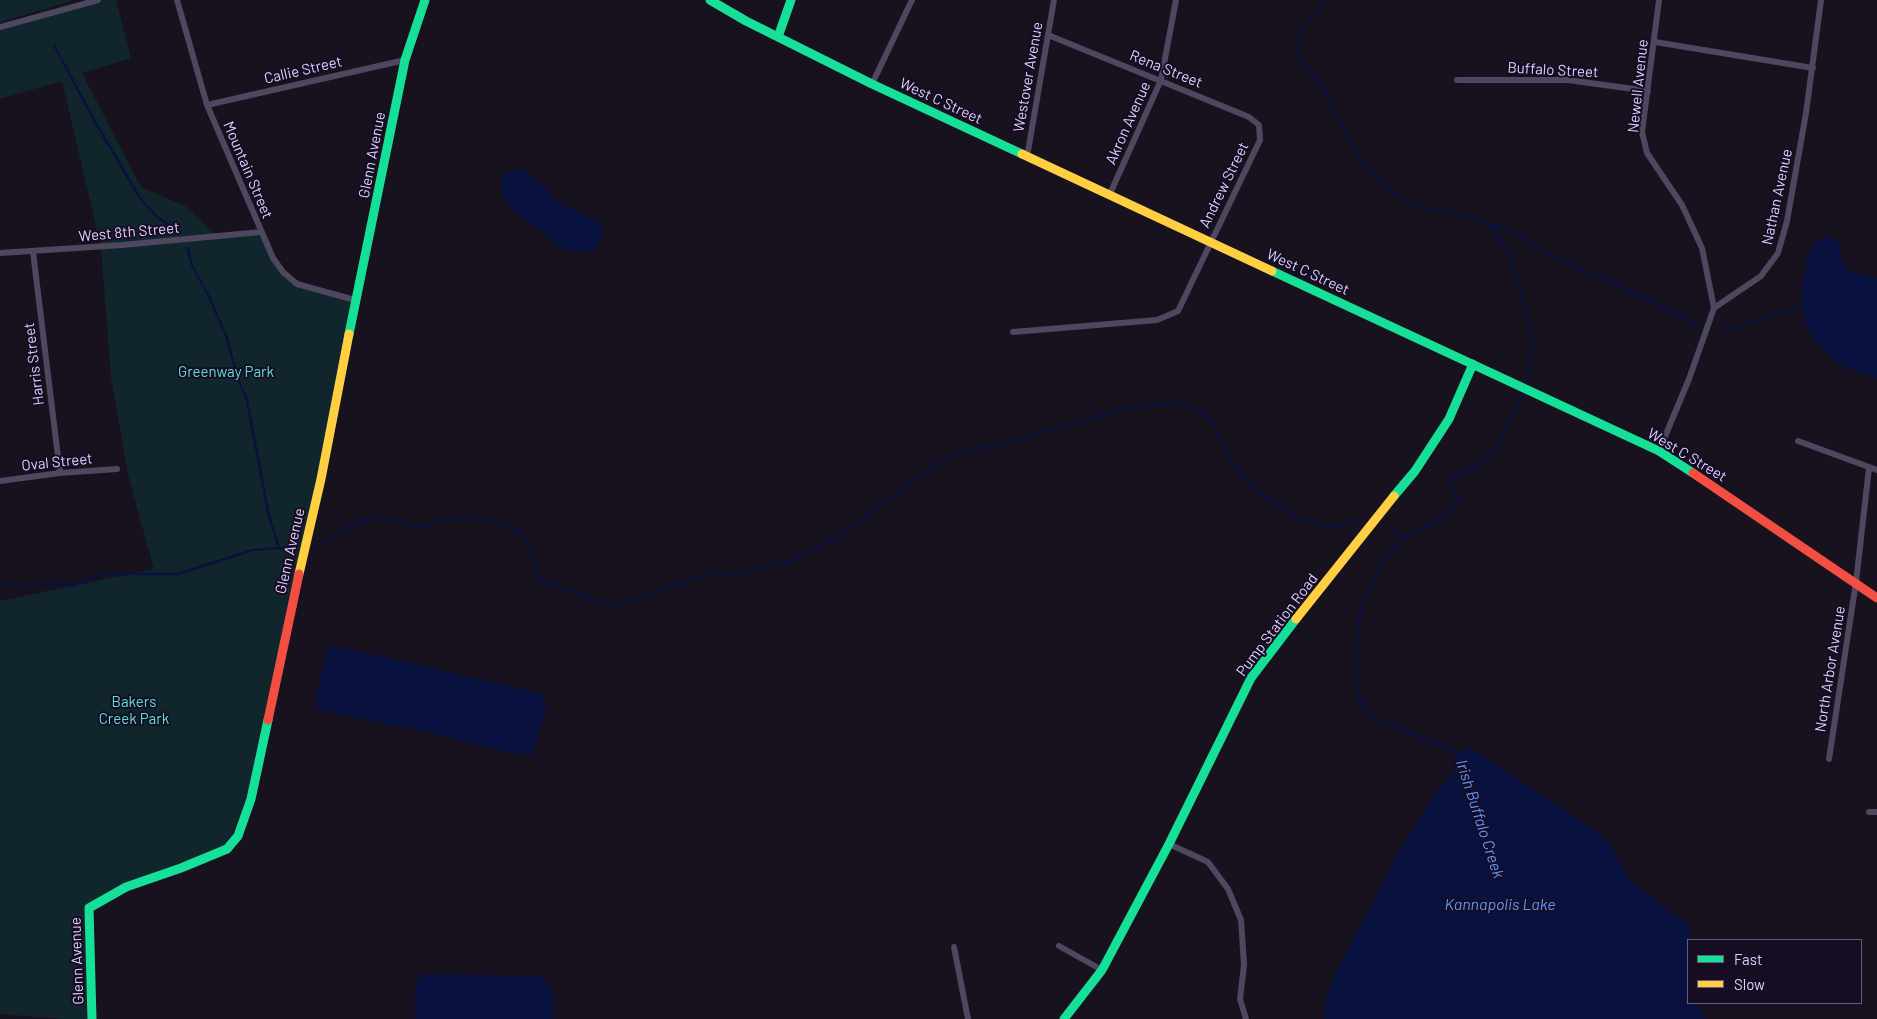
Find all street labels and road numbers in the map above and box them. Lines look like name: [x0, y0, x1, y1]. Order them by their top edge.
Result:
street label: Westover Avenue: [1009, 20, 1047, 134]
street label: Newell Avenue: [1624, 38, 1652, 134]
street label: Rena Street: [1127, 46, 1205, 92]
street label: Callie Street: [262, 52, 344, 88]
street label: Buffalo Street: [1507, 59, 1599, 81]
street label: West C Street: [897, 74, 985, 128]
street label: Akron Avenue: [1102, 79, 1154, 167]
street label: Glenn Avenue: [355, 110, 389, 200]
street label: Mountain Street: [219, 119, 277, 221]
street label: Andrew Street: [1195, 139, 1253, 231]
street label: Nathan Avenue: [1758, 147, 1796, 247]
street label: West 8th Street: [78, 219, 180, 245]
street label: West C Street: [1264, 245, 1352, 299]
street label: Harris Street: [20, 322, 48, 406]
street label: West C Street: [1644, 424, 1730, 486]
street label: Oval Street: [21, 449, 93, 475]
street label: Glenn Avenue: [271, 506, 309, 596]
street label: Pump Station Road: [1232, 570, 1322, 680]
street label: North Arbor Avenue: [1811, 605, 1849, 733]
street label: Glenn Avenue: [66, 917, 88, 1005]

